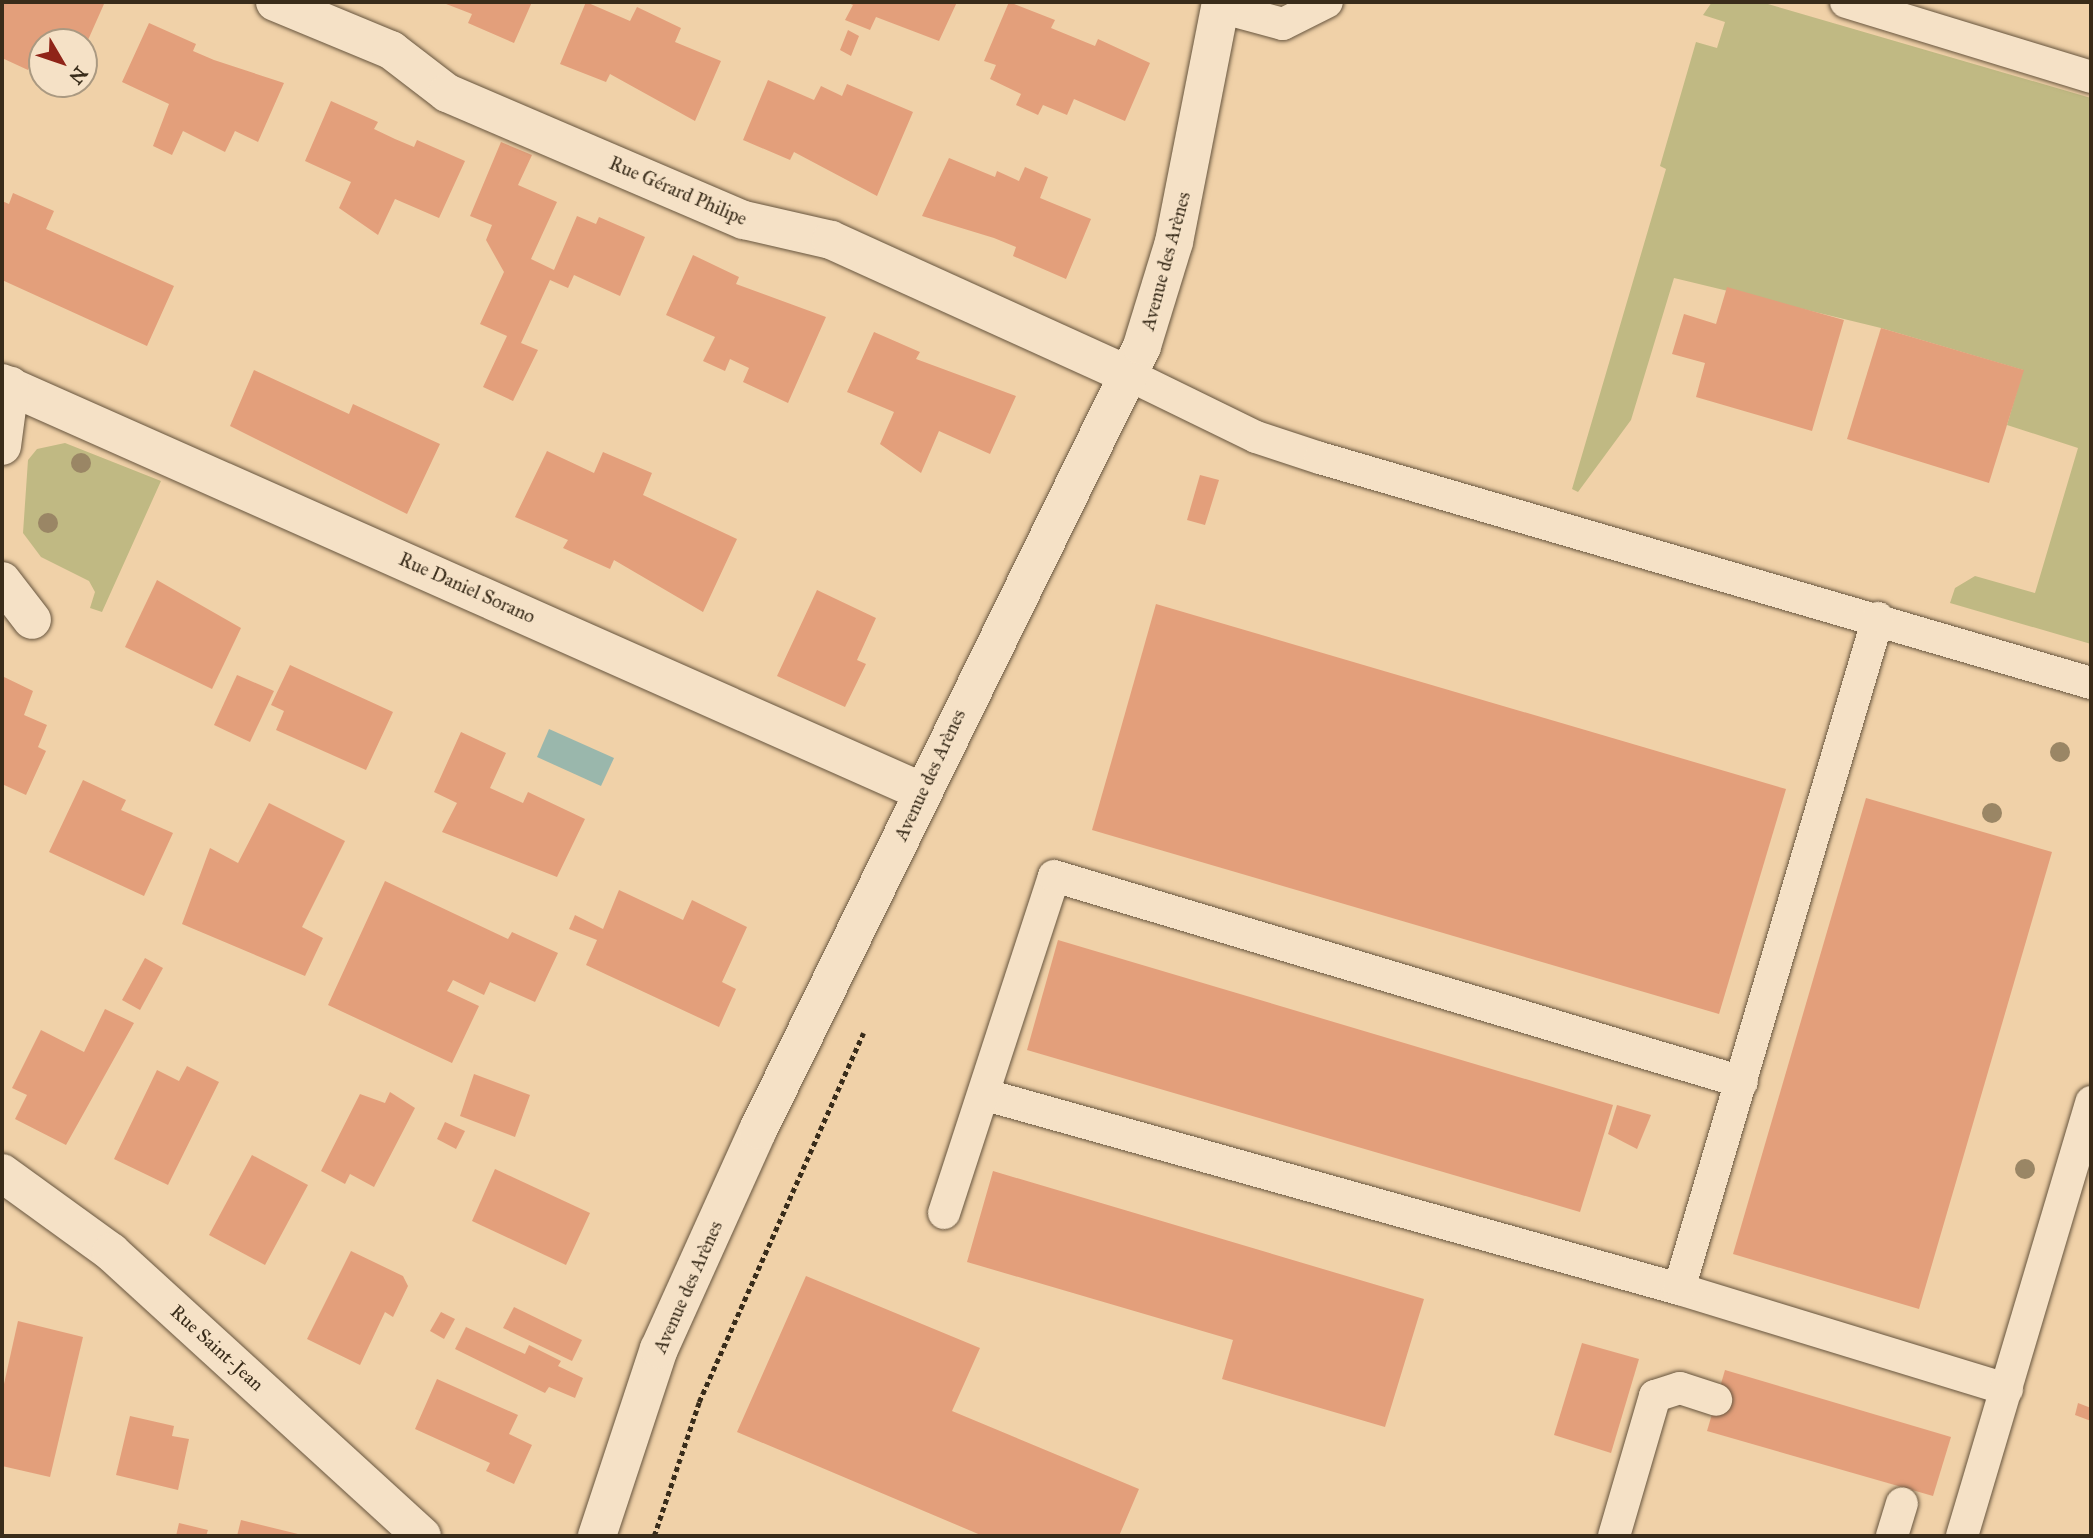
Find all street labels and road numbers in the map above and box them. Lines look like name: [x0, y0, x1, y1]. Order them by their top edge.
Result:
street label: Rue Gérard Philipe: [606, 152, 750, 230]
street label: Avenue des Arènes: [1137, 189, 1195, 333]
street label: Rue Daniel Sorano: [395, 548, 539, 628]
street label: Avenue des Arènes: [890, 706, 970, 844]
street label: Avenue des Arènes: [649, 1217, 727, 1357]
street label: Rue Saint-Jean: [166, 1300, 268, 1396]

